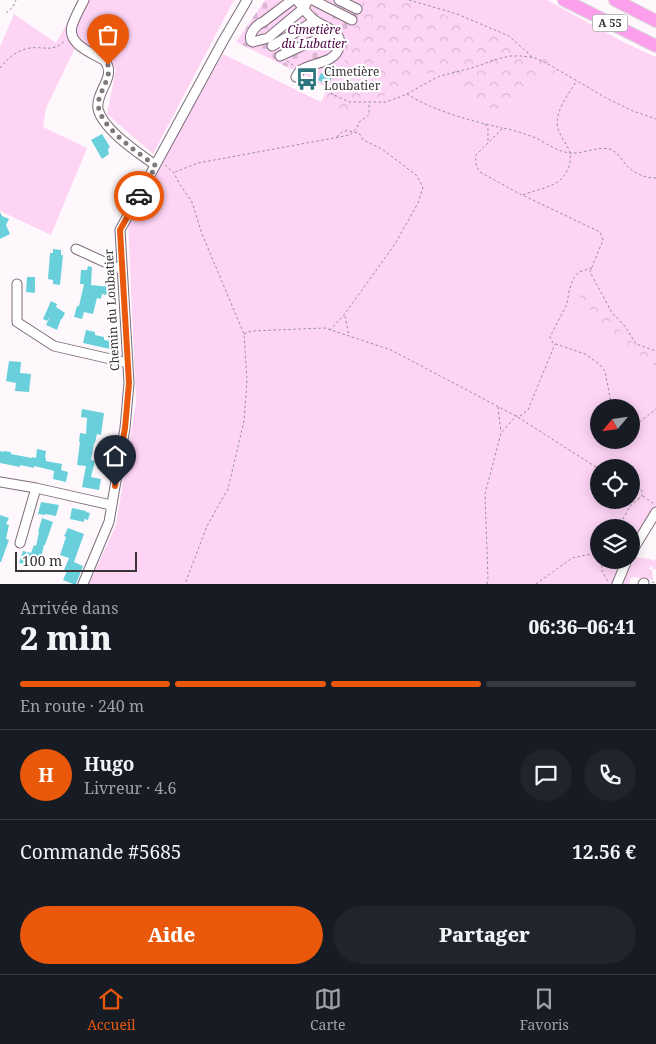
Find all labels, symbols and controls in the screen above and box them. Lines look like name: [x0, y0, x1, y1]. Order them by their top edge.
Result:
pin: [87, 14, 129, 65]
road number: A 55: [592, 14, 628, 32]
icon: bag: [94, 21, 122, 49]
park label: Cimetière du Lubatier: [281, 21, 347, 52]
place label: Cimetière Loubatier: [324, 63, 381, 94]
bus stop icon: Cimetière Loubatier: [294, 66, 320, 92]
courier: [114, 171, 164, 221]
icon: car: [125, 182, 153, 210]
street label: Chemin du Loubatier: [100, 248, 123, 371]
north arrow: [590, 399, 640, 449]
map controls: [590, 399, 640, 569]
pin: [94, 435, 136, 486]
icon: home: [101, 442, 129, 470]
button: locate: [590, 459, 640, 509]
button: layers: [590, 519, 640, 569]
scale bar: [15, 549, 138, 572]
text: 100 m: [22, 551, 62, 570]
text: Arrivée dans: [20, 597, 118, 619]
text: 06:36–06:41: [528, 614, 636, 640]
text: 2 min: [20, 616, 112, 659]
text: En route · 240 m: [20, 695, 144, 717]
button: chat: [520, 749, 572, 801]
button: phone: [584, 749, 636, 801]
text: Hugo: [84, 751, 135, 777]
text: H: [38, 762, 54, 788]
text: Livreur · 4.6: [84, 777, 176, 799]
text: Commande #5685: [20, 839, 181, 865]
text: 12.56 €: [572, 839, 636, 865]
button: Aide: [20, 906, 323, 964]
button: Partager: [333, 906, 636, 964]
tab: Accueil: [87, 985, 136, 1034]
tab: Carte: [310, 985, 345, 1034]
tab: Favoris: [520, 985, 569, 1034]

